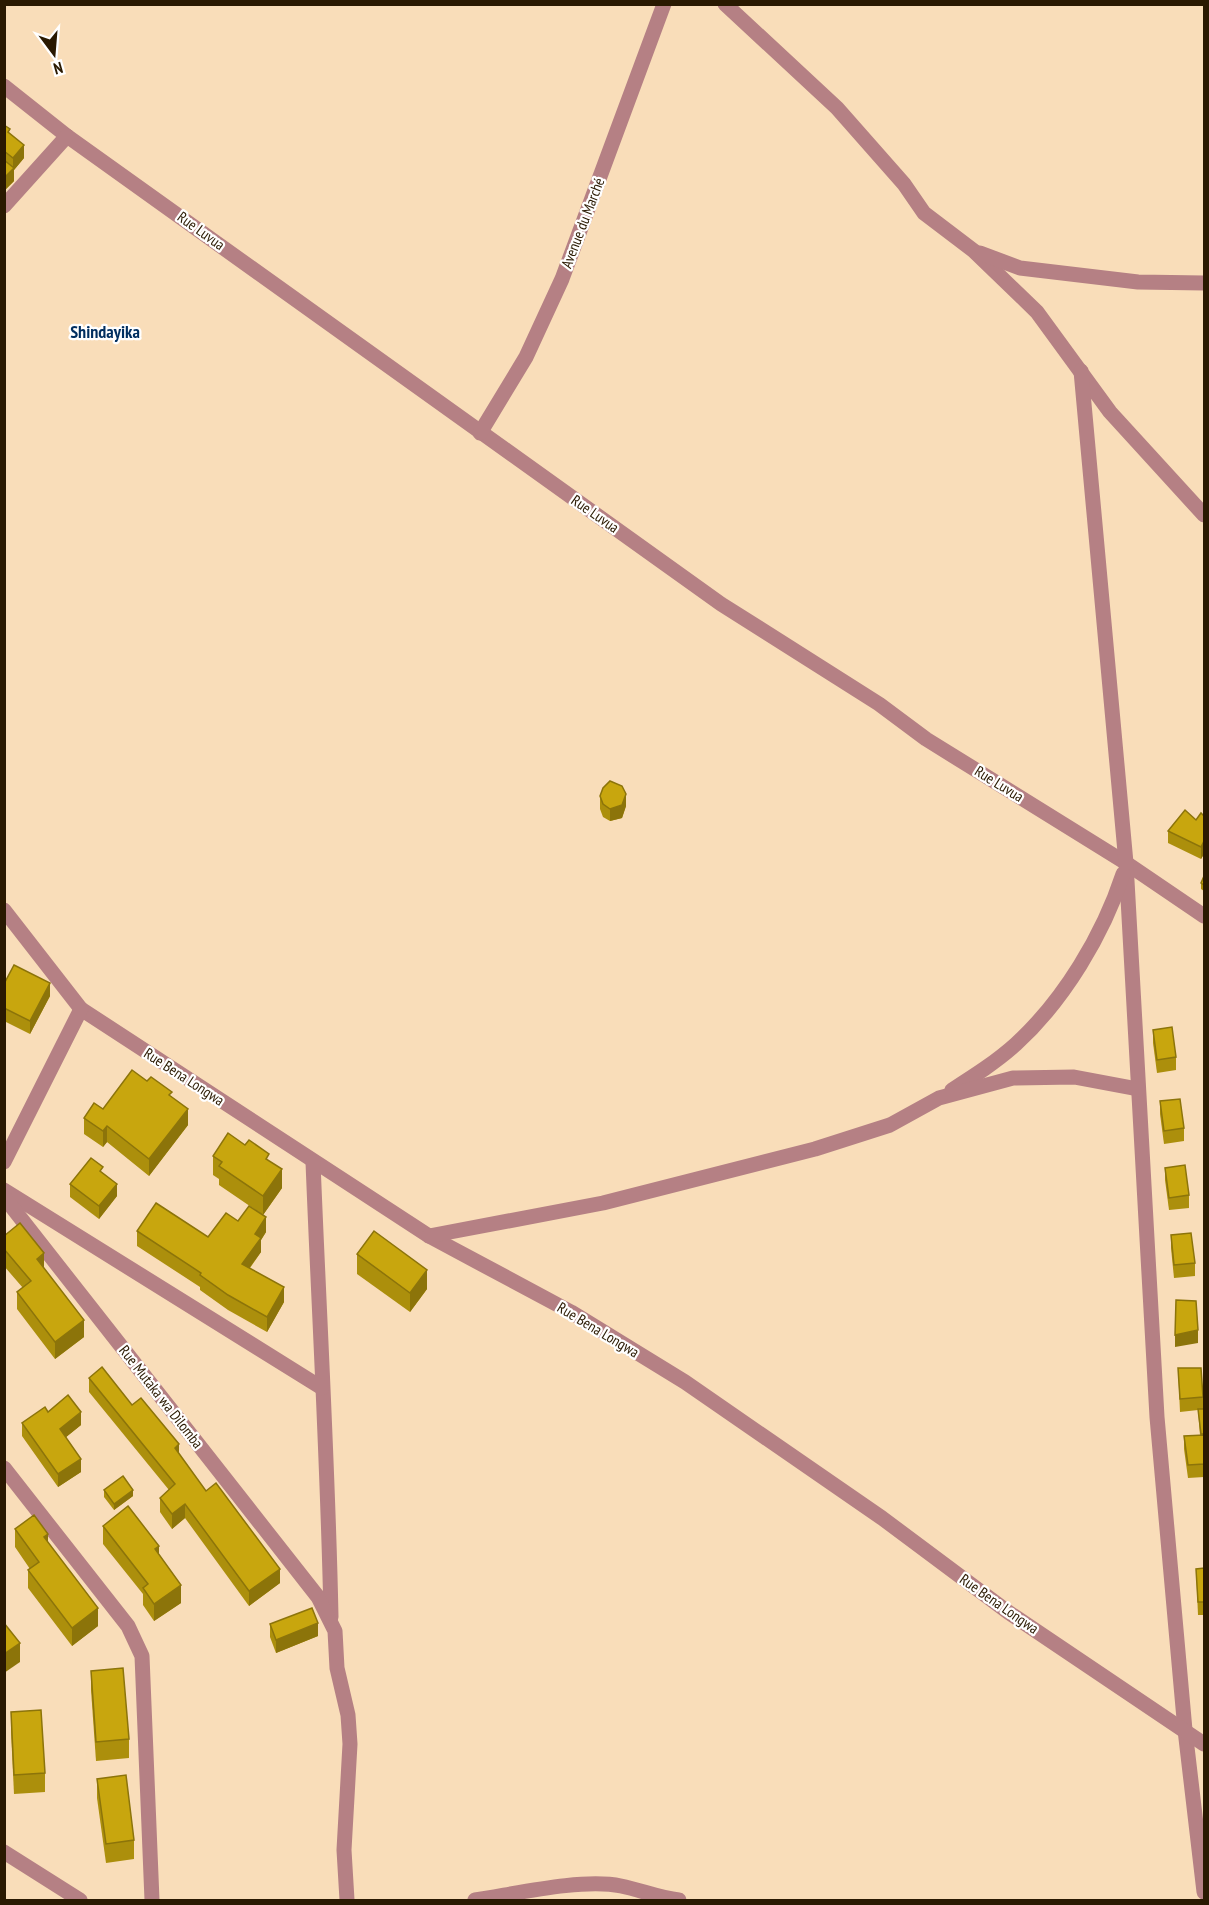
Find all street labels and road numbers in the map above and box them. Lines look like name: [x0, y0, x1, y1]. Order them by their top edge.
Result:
street label: Avenue du Marché: [557, 175, 608, 271]
street label: Rue Luvua: [174, 207, 229, 254]
street label: Rue Luvua: [568, 490, 623, 537]
street label: Rue Luvua: [971, 761, 1027, 806]
street label: Rue Bena Longwa: [140, 1044, 228, 1110]
street label: Rue Bena Longwa: [554, 1298, 643, 1361]
street label: Rue Mutaka wa Dilomba: [115, 1341, 208, 1452]
street label: Rue Bena Longwa: [956, 1569, 1042, 1638]

